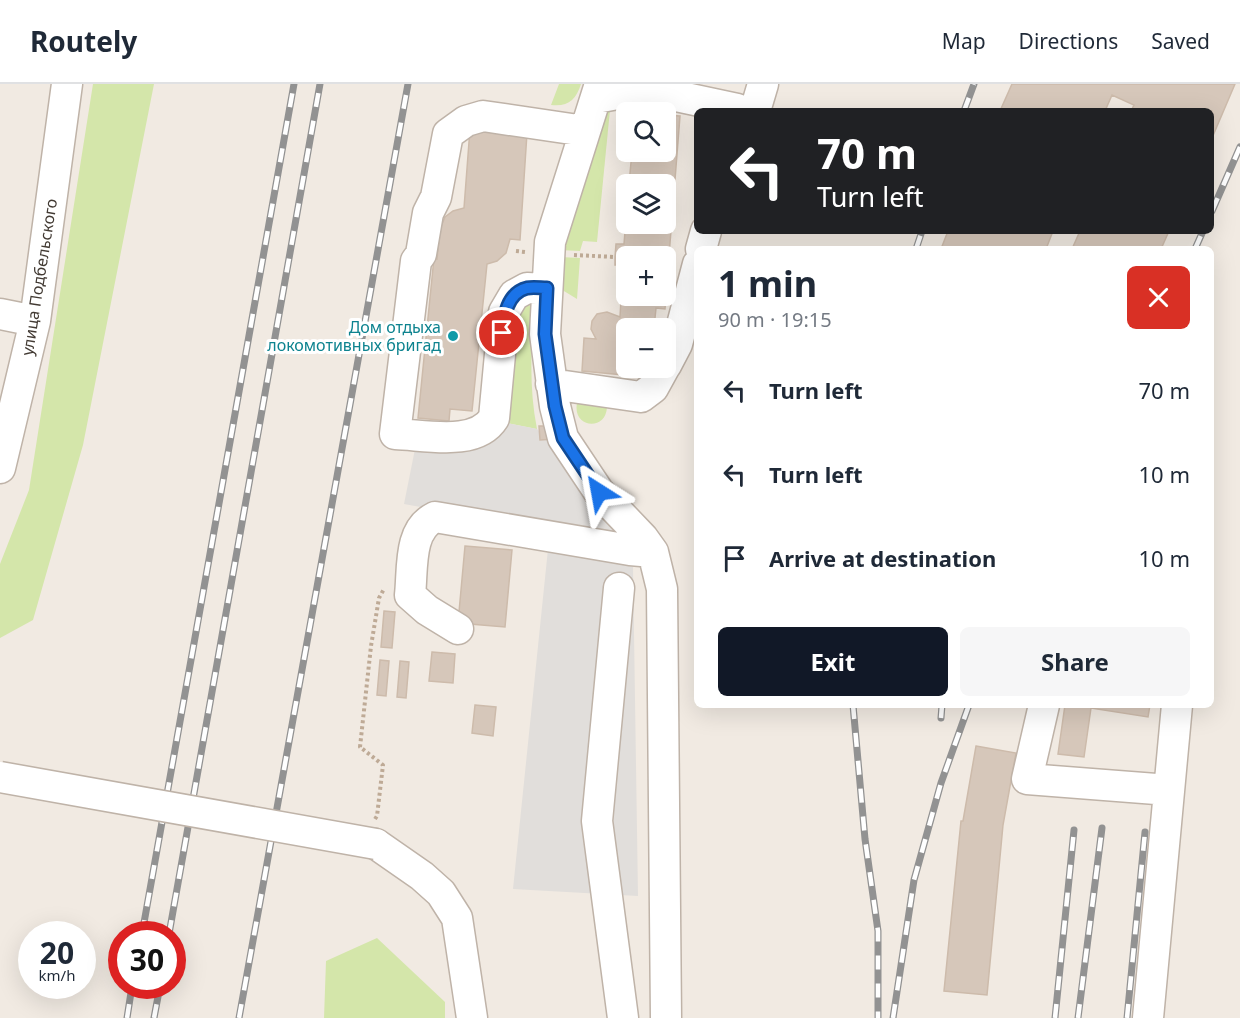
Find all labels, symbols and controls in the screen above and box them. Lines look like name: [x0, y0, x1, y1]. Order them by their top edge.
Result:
text: Routely: [30, 22, 137, 60]
text: Map: [942, 27, 986, 55]
text: Directions: [1019, 27, 1118, 55]
text: Saved: [1151, 27, 1210, 55]
map controls: [616, 102, 676, 378]
button: search: [616, 102, 676, 162]
text: 70 m: [817, 124, 917, 181]
icon: left: [718, 132, 796, 210]
button: layers: [616, 174, 676, 234]
text: Turn left: [817, 178, 923, 215]
street label: улица Подбельского: [16, 197, 62, 357]
button: +: [616, 246, 676, 306]
text: 1 min: [718, 259, 817, 308]
button: close: [1127, 266, 1190, 329]
text: 90 m · 19:15: [718, 306, 832, 333]
pin: [476, 307, 527, 358]
place label: Дом отдыха локомотивных бригад: [267, 316, 441, 356]
icon: arrive: [485, 316, 518, 349]
button: −: [616, 318, 676, 378]
marker: Дом отдыха локомотивных бригад: [446, 329, 460, 343]
icon: left: [718, 374, 751, 407]
text: Turn left: [769, 375, 863, 405]
text: 70 m: [1139, 375, 1190, 405]
icon: left: [718, 458, 751, 491]
text: Turn left: [769, 459, 863, 489]
text: 10 m: [1139, 459, 1190, 489]
position arrow: [567, 460, 631, 524]
icon: arrive: [718, 542, 751, 575]
text: Arrive at destination: [769, 543, 996, 573]
text: 10 m: [1139, 543, 1190, 573]
button: Exit: [718, 627, 948, 696]
button: Share: [960, 627, 1190, 696]
speed limit sign: 30: [108, 921, 186, 999]
text: 20: [40, 932, 74, 973]
text: km/h: [39, 965, 75, 985]

